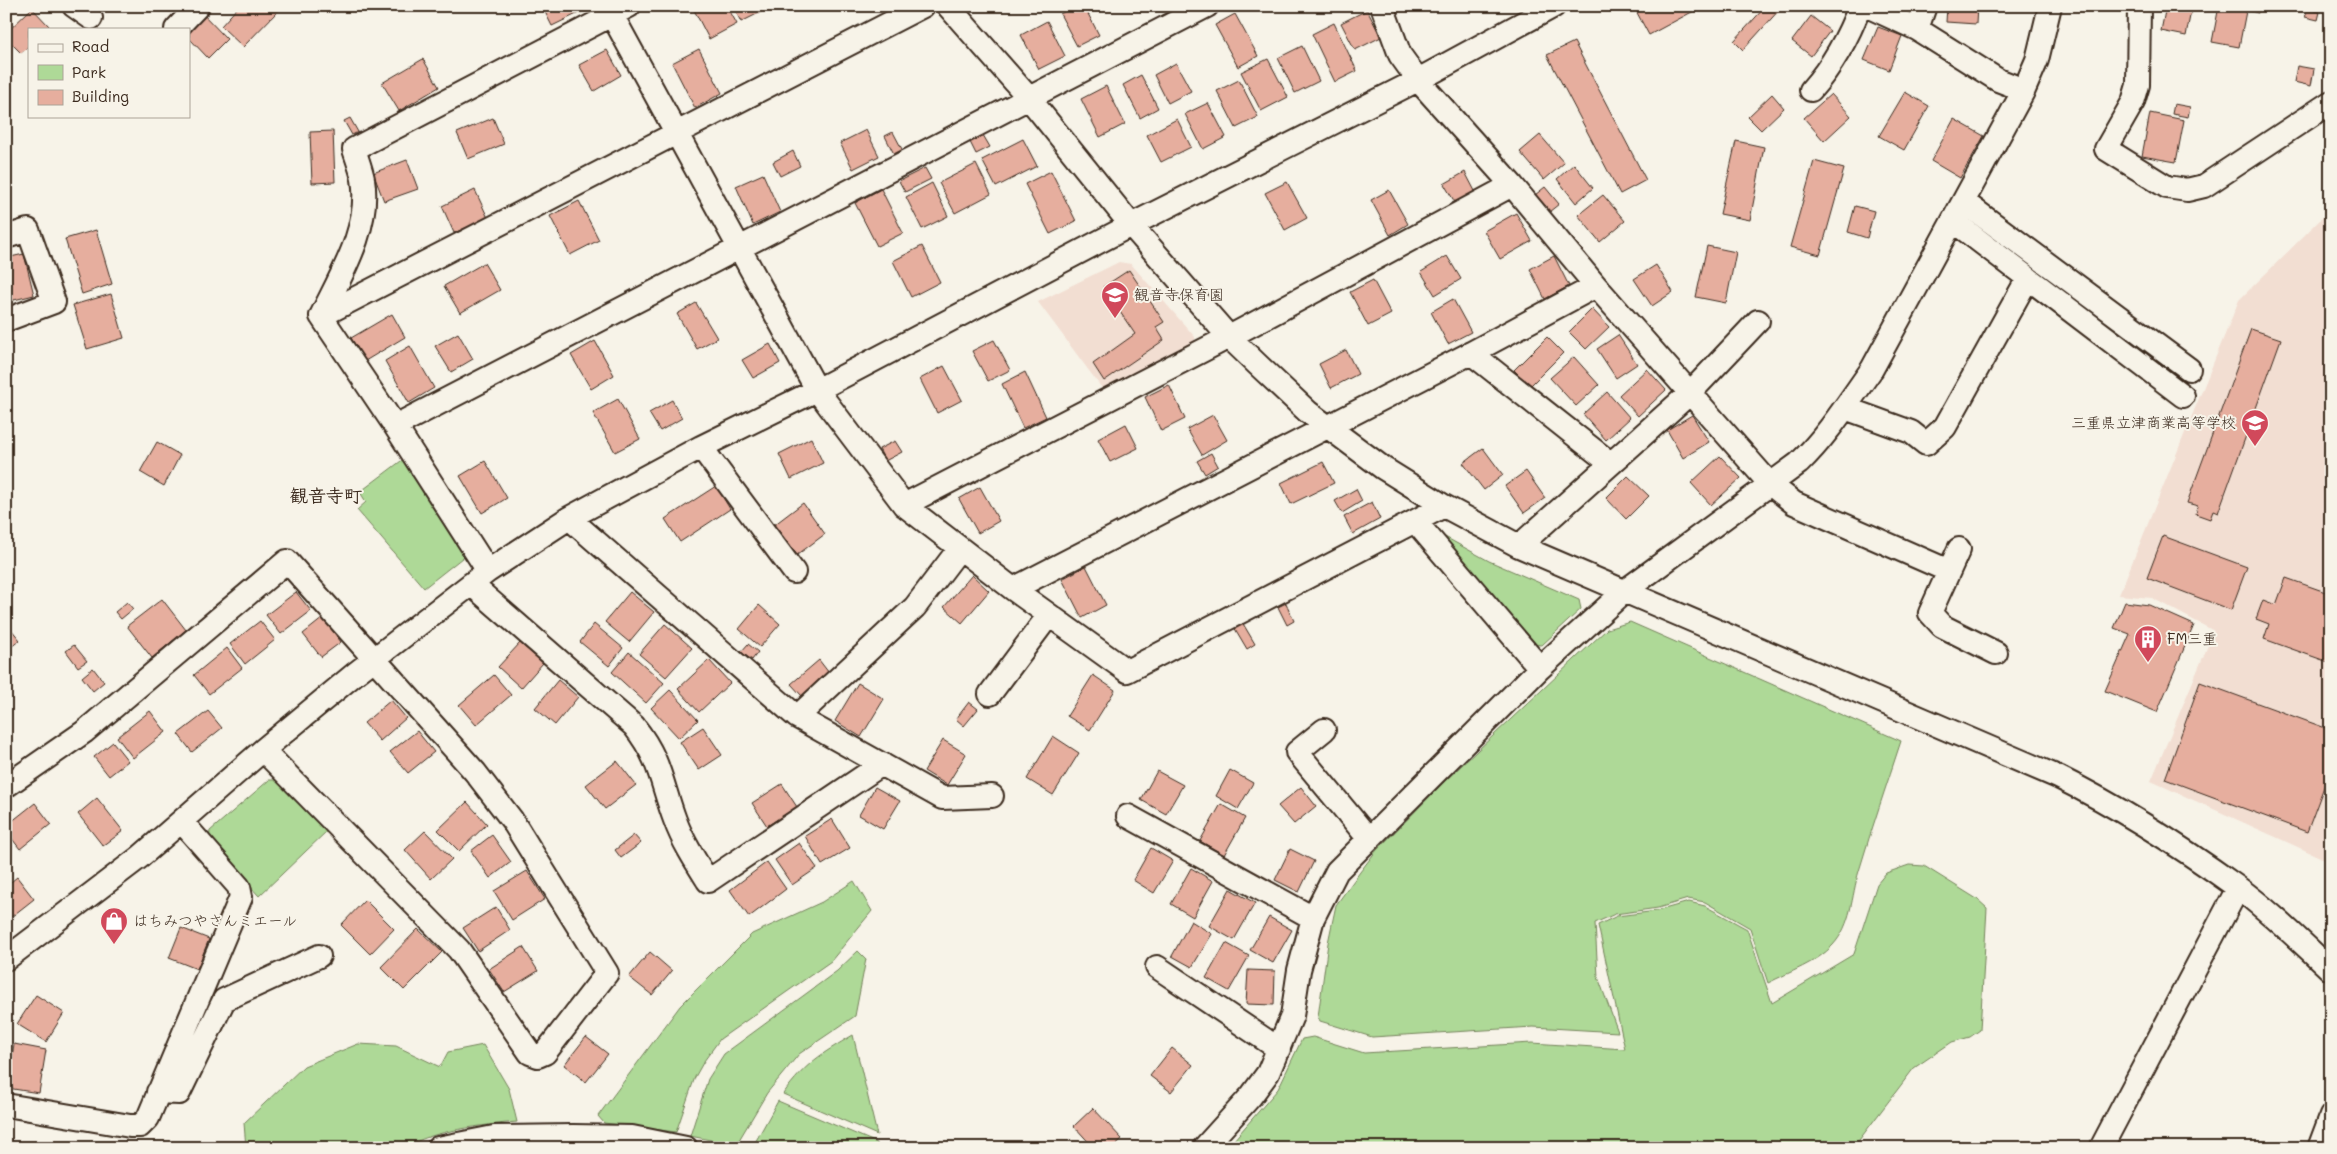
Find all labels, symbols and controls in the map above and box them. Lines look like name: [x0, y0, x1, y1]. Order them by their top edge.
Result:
legend: [28, 28, 190, 118]
text: Road: [72, 36, 109, 56]
text: Park: [72, 62, 106, 82]
text: Building: [72, 86, 129, 106]
school or university icon: 観音寺保育園: [1100, 280, 1130, 319]
place label: 観音寺保育園: [1134, 284, 1224, 304]
school or university icon: 三重県立津商業高等学校: [2240, 408, 2270, 447]
place label: 三重県立津商業高等学校: [2071, 412, 2236, 432]
district label: 観音寺町: [290, 483, 362, 507]
building icon: FM三重: [2133, 624, 2163, 663]
place label: FM三重: [2167, 628, 2217, 648]
shop icon: はちみつやさんミエール: [99, 906, 129, 945]
place label: はちみつやさんミエール: [133, 910, 297, 930]

